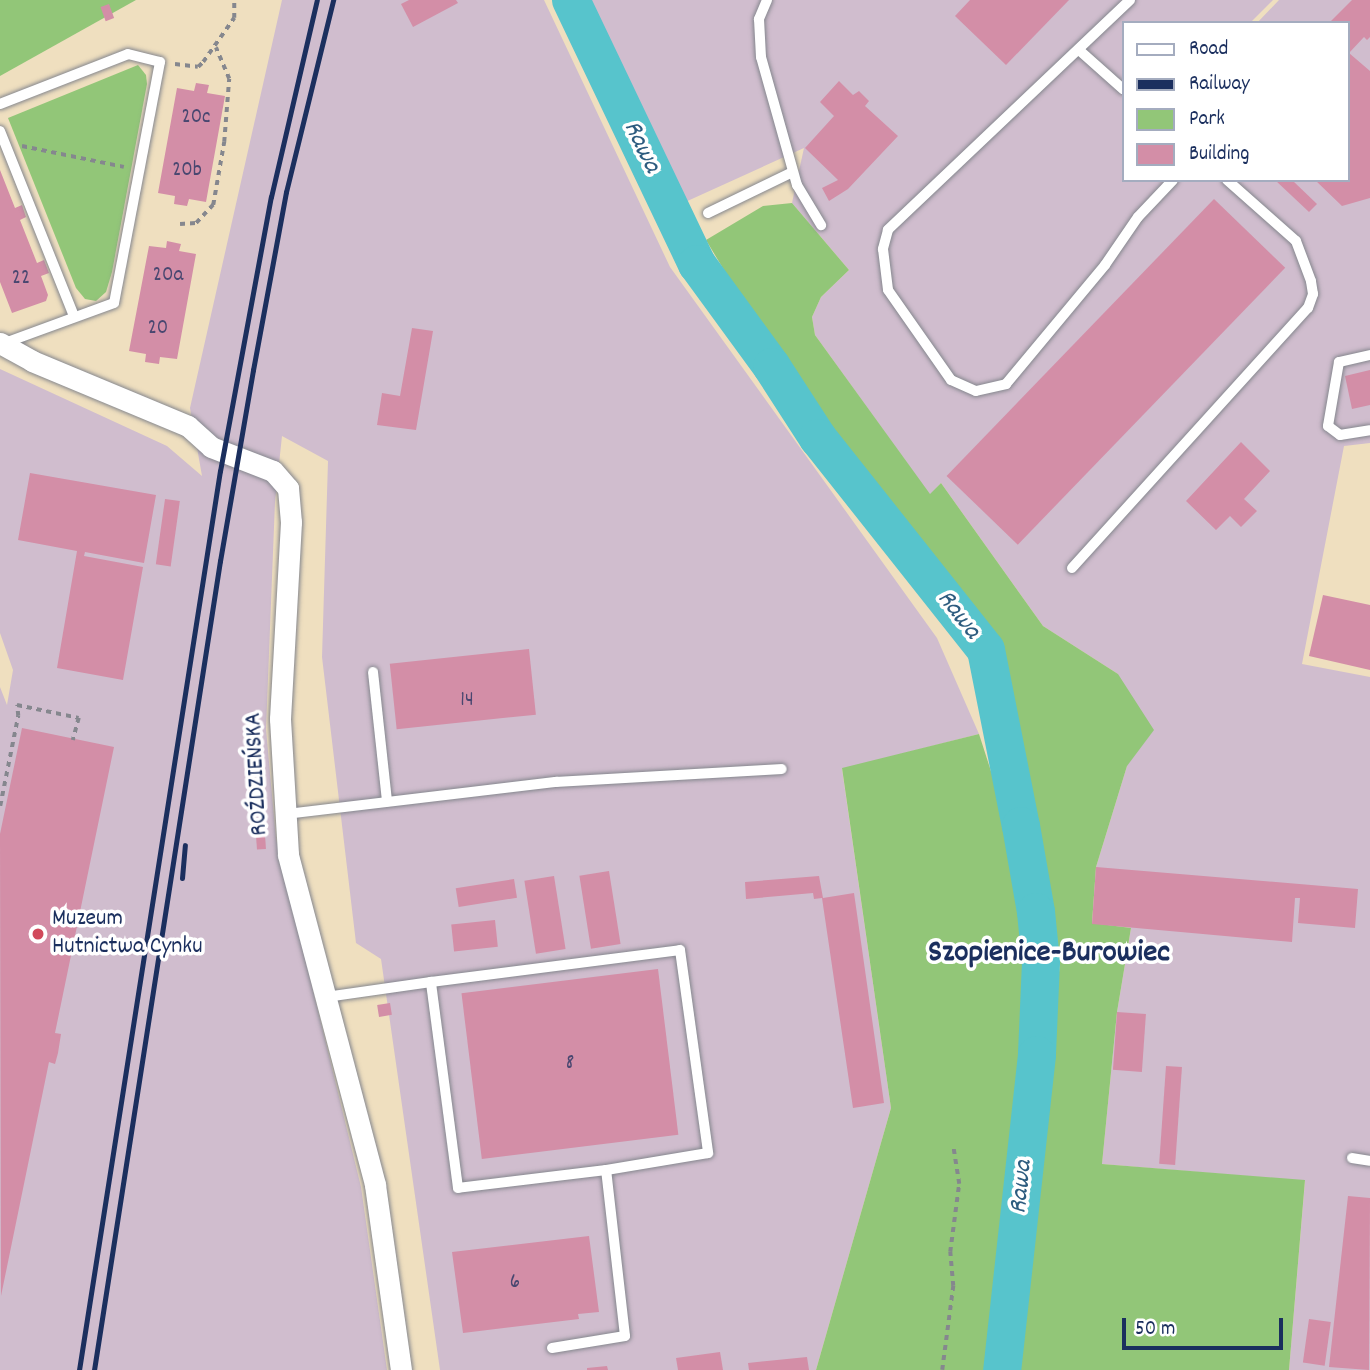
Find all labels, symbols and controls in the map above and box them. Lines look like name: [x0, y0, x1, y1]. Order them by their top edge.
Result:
legend: [1122, 21, 1349, 182]
text: Road: [1189, 35, 1228, 65]
text: Railway: [1189, 70, 1250, 100]
house number: 20c: [181, 105, 211, 131]
text: Park: [1189, 105, 1225, 135]
water label: Rawa: [615, 116, 667, 178]
text: Building: [1189, 140, 1249, 170]
house number: 20b: [172, 158, 202, 184]
house number: 20a: [153, 263, 183, 289]
house number: 22: [12, 266, 30, 292]
house number: 20: [148, 316, 168, 342]
water label: Rawa: [929, 584, 987, 646]
house number: 14: [460, 688, 474, 714]
street label: ROŹDZIEŃSKA: [240, 712, 276, 836]
place label: Muzeum Hutnictwa Cynku: [52, 906, 203, 962]
marker: Muzeum Hutnictwa Cynku: [30, 926, 46, 942]
district label: Szopienice-Burowiec: [928, 935, 1170, 973]
house number: 8: [566, 1051, 574, 1077]
water label: Rawa: [1004, 1159, 1040, 1215]
house number: 6: [510, 1270, 520, 1296]
scale bar: [1125, 1304, 1286, 1348]
text: 50 m: [1135, 1315, 1175, 1345]

